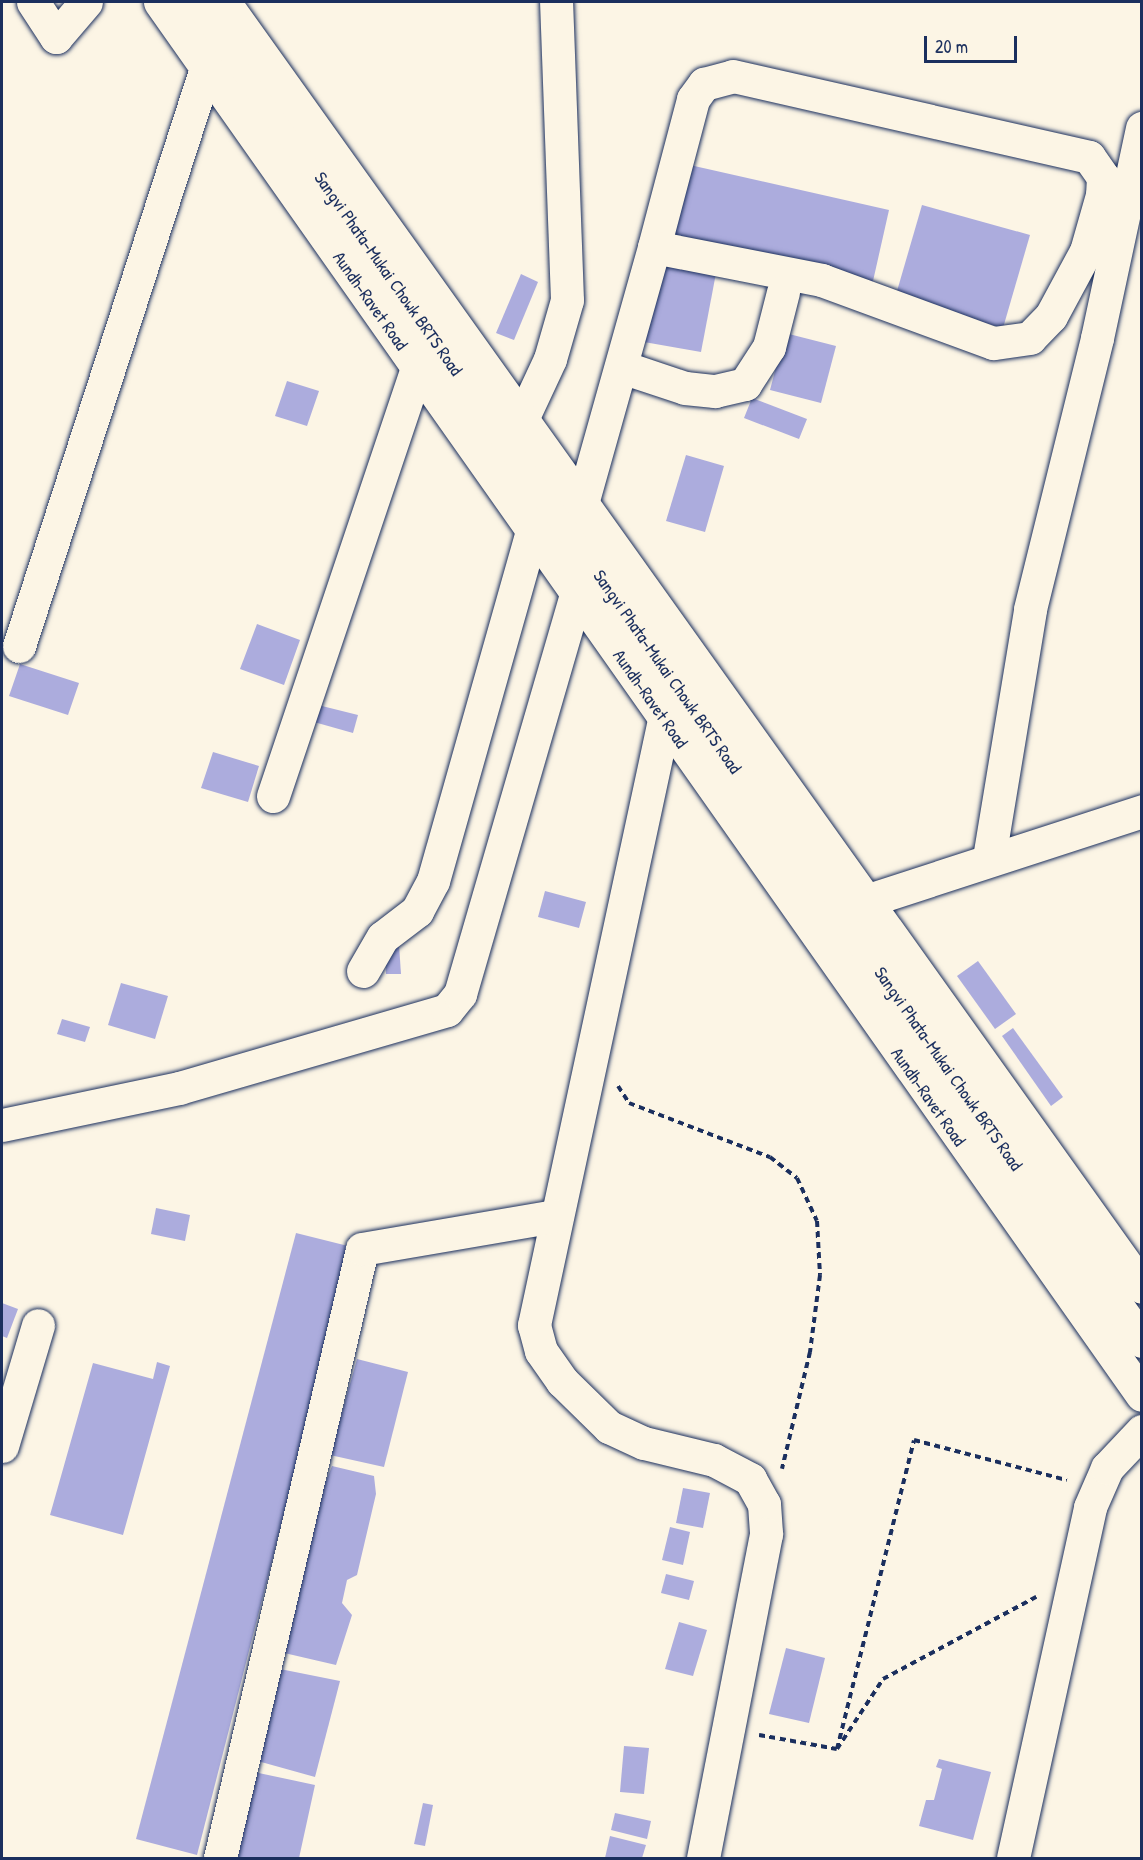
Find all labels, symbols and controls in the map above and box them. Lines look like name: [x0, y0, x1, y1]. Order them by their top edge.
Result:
scale bar: [927, 24, 1020, 62]
text: 20 m: [935, 34, 968, 59]
street label: Sangvi Phata-Mukai Chowk BRTS Road: [309, 168, 467, 380]
street label: Aundh-Ravet Road: [328, 248, 412, 354]
street label: Sangvi Phata-Mukai Chowk BRTS Road: [588, 566, 746, 778]
street label: Aundh-Ravet Road: [608, 646, 692, 752]
street label: Sangvi Phata-Mukai Chowk BRTS Road: [869, 963, 1027, 1175]
street label: Aundh-Ravet Road: [886, 1044, 970, 1150]

